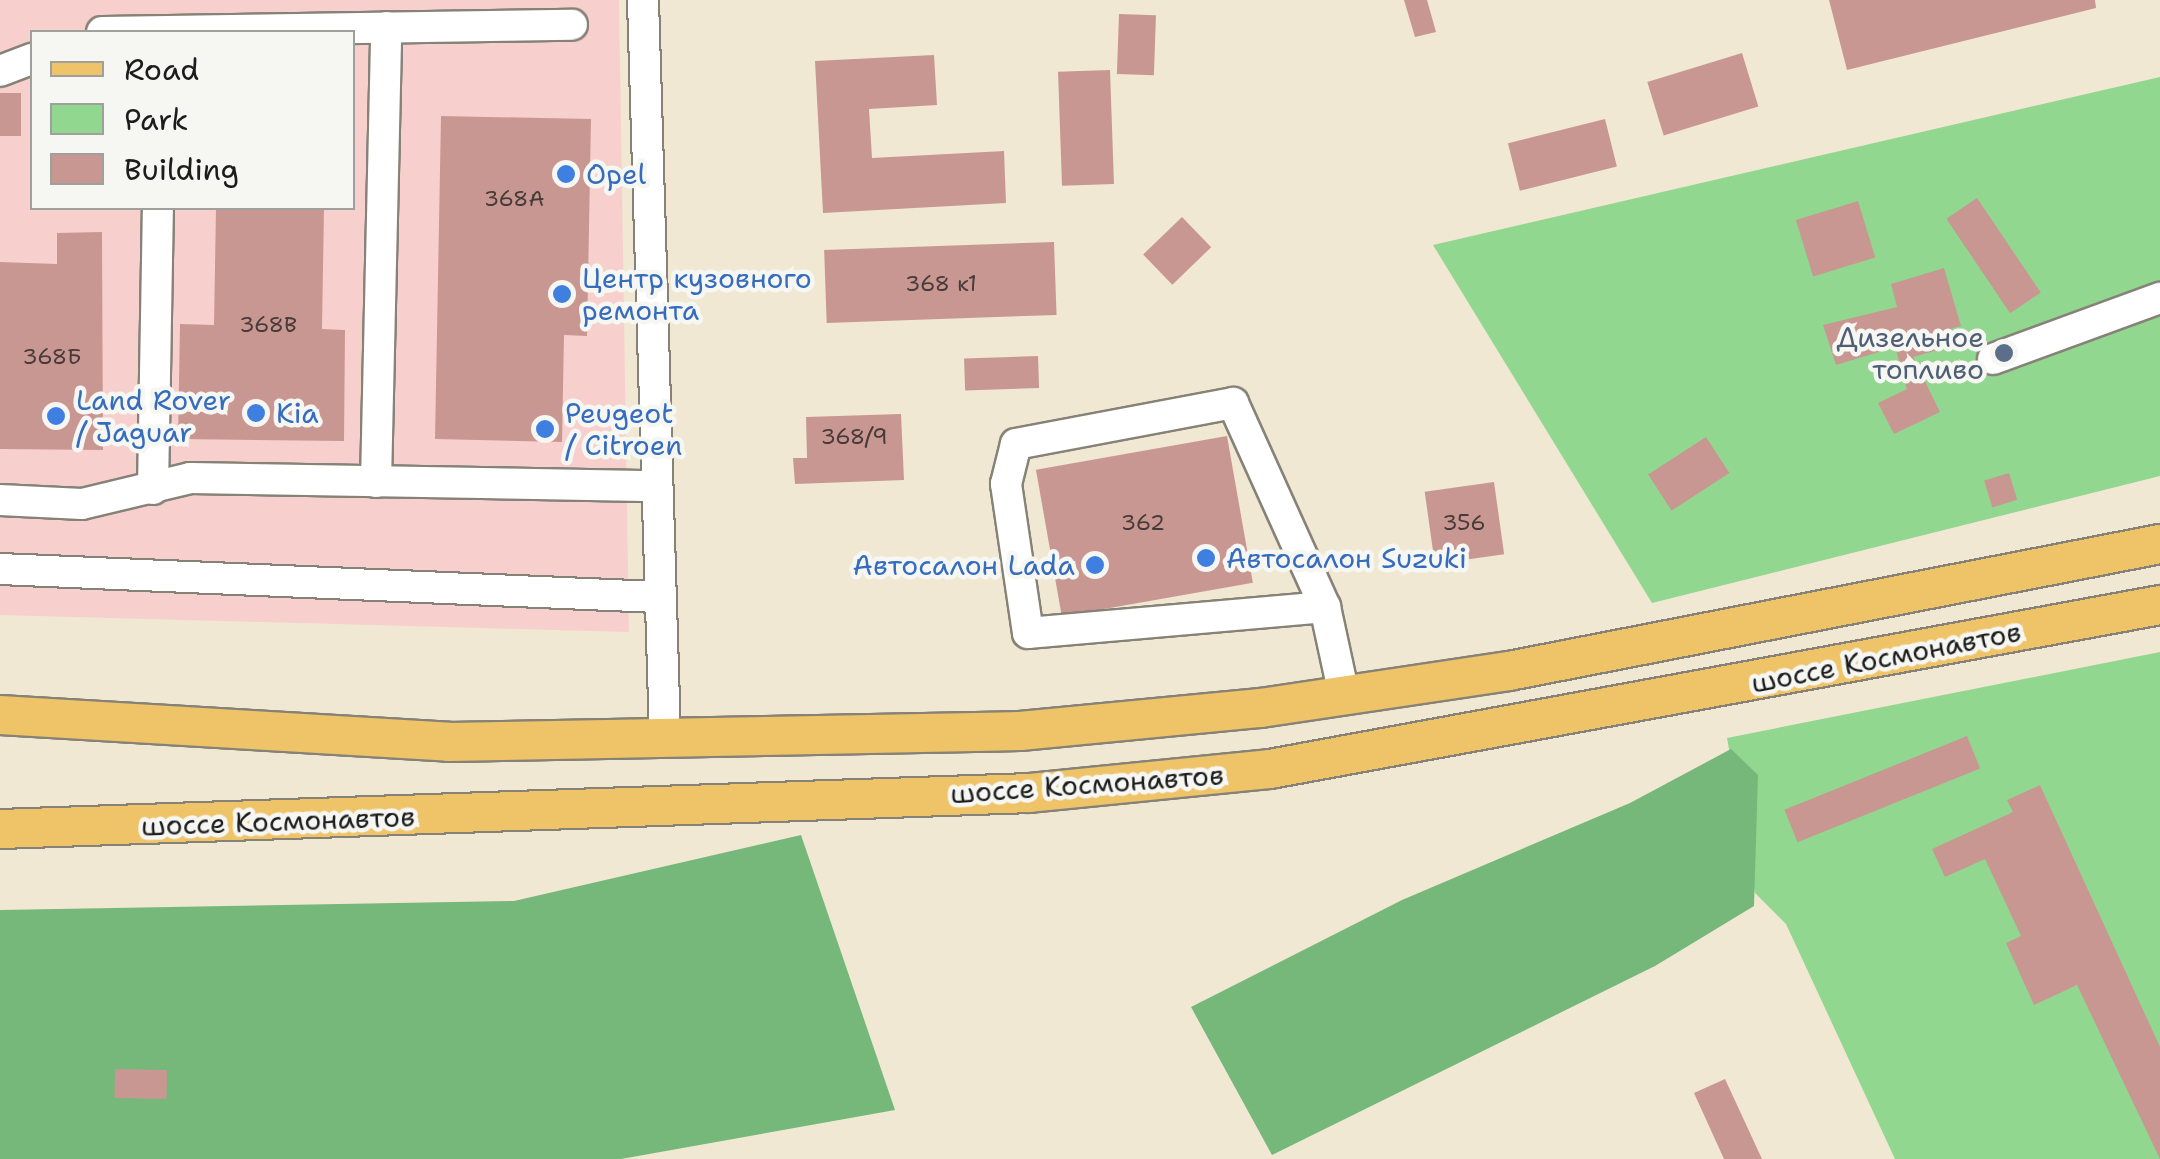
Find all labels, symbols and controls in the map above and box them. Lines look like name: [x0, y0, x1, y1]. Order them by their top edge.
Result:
legend: [30, 30, 355, 210]
text: Road: [124, 49, 199, 90]
text: Park: [124, 99, 188, 140]
text: Building: [124, 149, 239, 190]
place label: Opel: [586, 157, 646, 191]
marker: Opel: [555, 163, 577, 185]
house number: 368А: [484, 186, 544, 212]
place label: Центр кузовного ремонта: [582, 261, 812, 327]
house number: 368 к1: [905, 271, 977, 297]
marker: Центр кузовного ремонта: [551, 283, 573, 305]
house number: 368В: [239, 312, 297, 338]
place label: Дизельное топливо: [1836, 320, 1984, 386]
marker: Дизельное топливо: [1993, 342, 2015, 364]
house number: 368Б: [22, 344, 82, 370]
place label: Land Rover / Jaguar: [76, 383, 231, 449]
place label: Kia: [276, 396, 319, 430]
place label: Peugeot / Citroen: [565, 396, 682, 462]
marker: Kia: [245, 402, 267, 424]
marker: Land Rover / Jaguar: [45, 405, 67, 427]
marker: Peugeot / Citroen: [534, 418, 556, 440]
house number: 368/9: [820, 424, 888, 450]
house number: 362: [1121, 510, 1165, 536]
house number: 356: [1442, 510, 1486, 536]
place label: Автосалон Suzuki: [1226, 541, 1467, 575]
marker: Автосалон Suzuki: [1195, 547, 1217, 569]
place label: Автосалон Lada: [853, 548, 1075, 582]
marker: Автосалон Lada: [1084, 554, 1106, 576]
street label: шоссе Космонавтов: [1748, 614, 2024, 700]
street label: шоссе Космонавтов: [949, 758, 1225, 810]
street label: шоссе Космонавтов: [141, 799, 415, 843]

